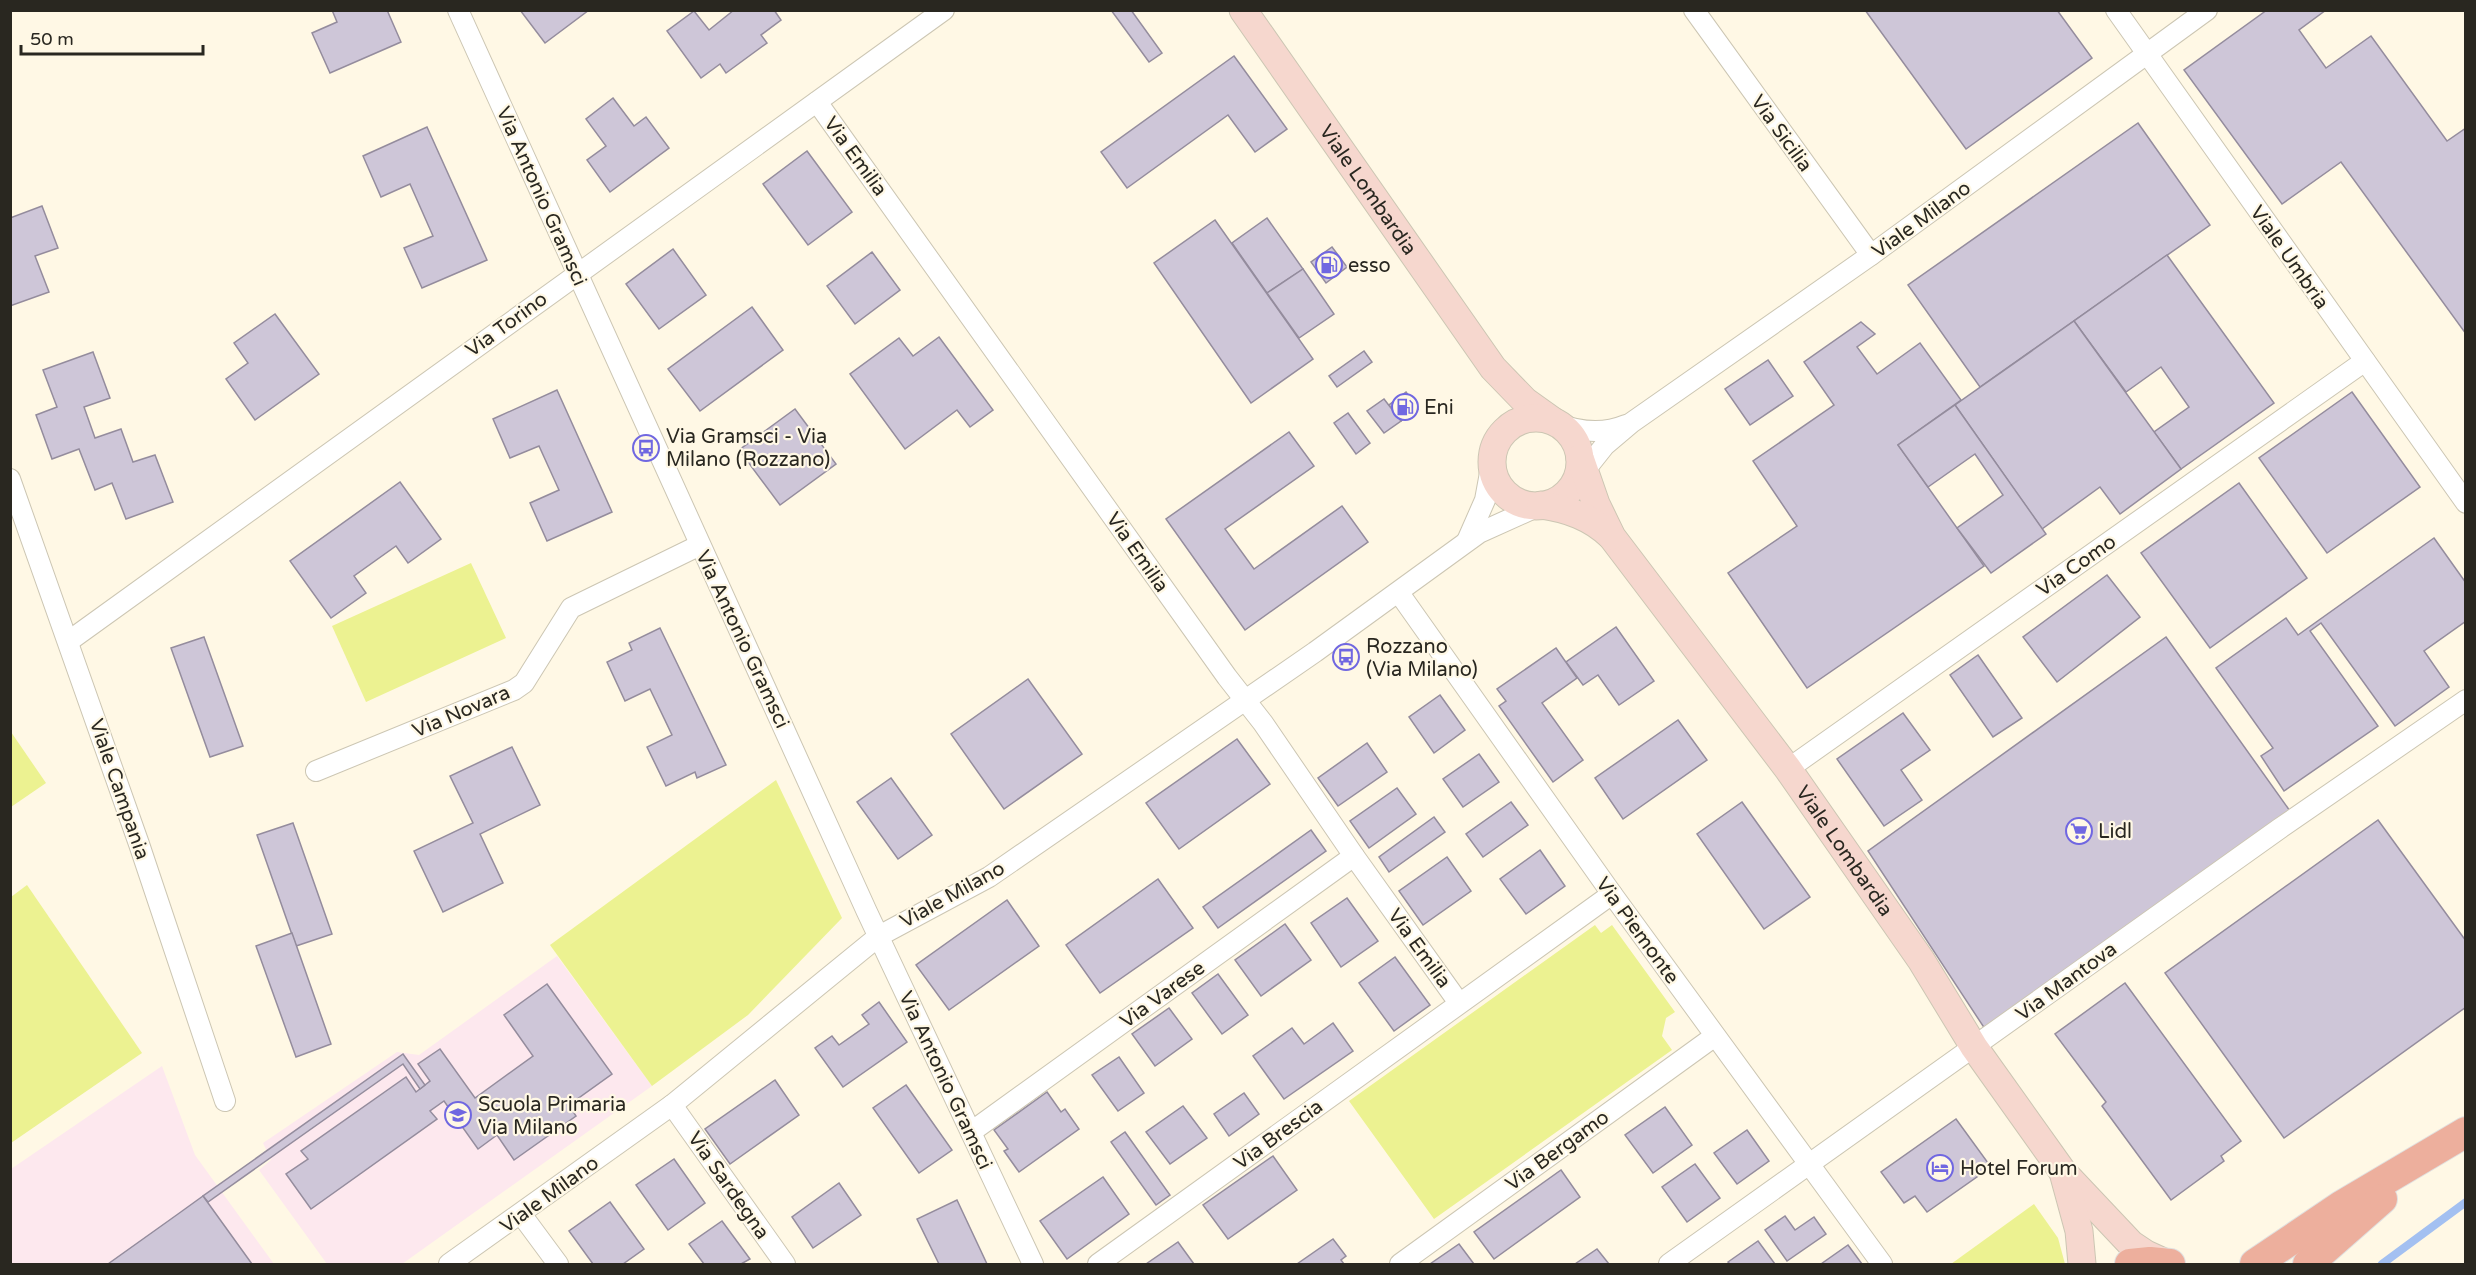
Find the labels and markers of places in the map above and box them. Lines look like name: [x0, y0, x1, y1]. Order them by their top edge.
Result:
fuel station icon: esso: [1314, 250, 1344, 280]
place label: esso: [1348, 254, 1391, 278]
fuel station icon: Eni: [1390, 392, 1420, 422]
place label: Eni: [1424, 396, 1454, 420]
place label: Via Gramsci - Via Milano (Rozzano): [666, 425, 830, 472]
bus stop icon: Via Gramsci - Via Milano (Rozzano): [631, 433, 661, 463]
place label: Rozzano (Via Milano): [1366, 635, 1478, 682]
bus stop icon: Rozzano (Via Milano): [1331, 642, 1361, 672]
supermarket icon: Lidl: [2064, 816, 2094, 846]
place label: Lidl: [2098, 820, 2132, 844]
place label: Scuola Primaria Via Milano: [478, 1093, 626, 1140]
school or university icon: Scuola Primaria Via Milano: [443, 1100, 473, 1130]
hotel icon: Hotel Forum: [1925, 1153, 1955, 1183]
place label: Hotel Forum: [1960, 1157, 2078, 1181]

